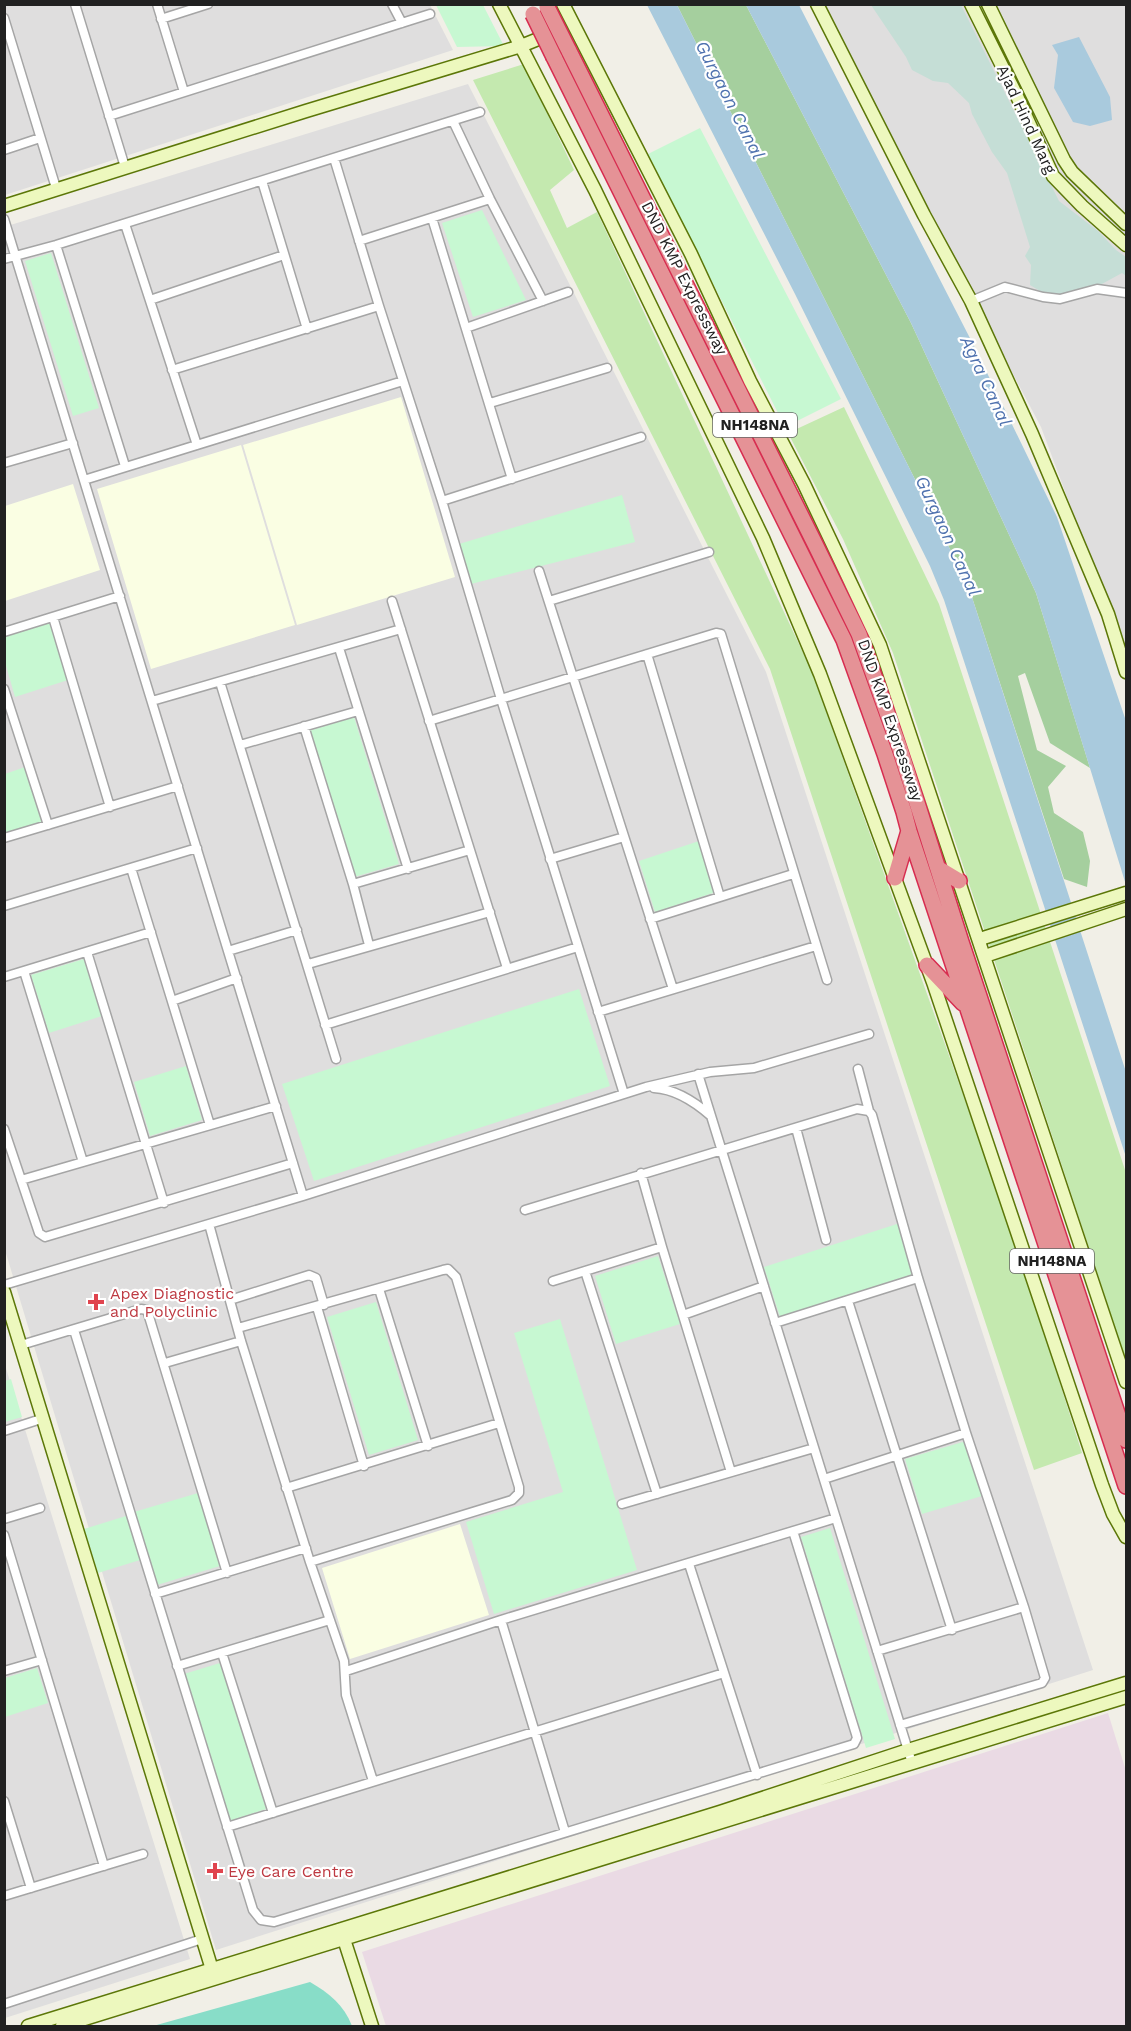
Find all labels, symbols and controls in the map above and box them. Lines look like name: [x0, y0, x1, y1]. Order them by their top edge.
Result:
water label: Gurgaon Canal: [692, 37, 769, 162]
street label: Ajad Hind Marg: [993, 62, 1060, 177]
street label: DND KMP Expressway: [638, 198, 732, 359]
water label: Agra Canal: [956, 332, 1016, 429]
road number: NH148NA: [713, 413, 797, 437]
water label: Gurgaon Canal: [911, 472, 985, 599]
street label: DND KMP Expressway: [854, 637, 927, 804]
road number: NH148NA: [1010, 1249, 1094, 1273]
place label: Apex Diagnostic and Polyclinic: [110, 1284, 234, 1321]
marker: Apex Diagnostic and Polyclinic: [87, 1293, 105, 1311]
marker: Eye Care Centre: [206, 1862, 224, 1880]
place label: Eye Care Centre: [228, 1862, 354, 1881]

